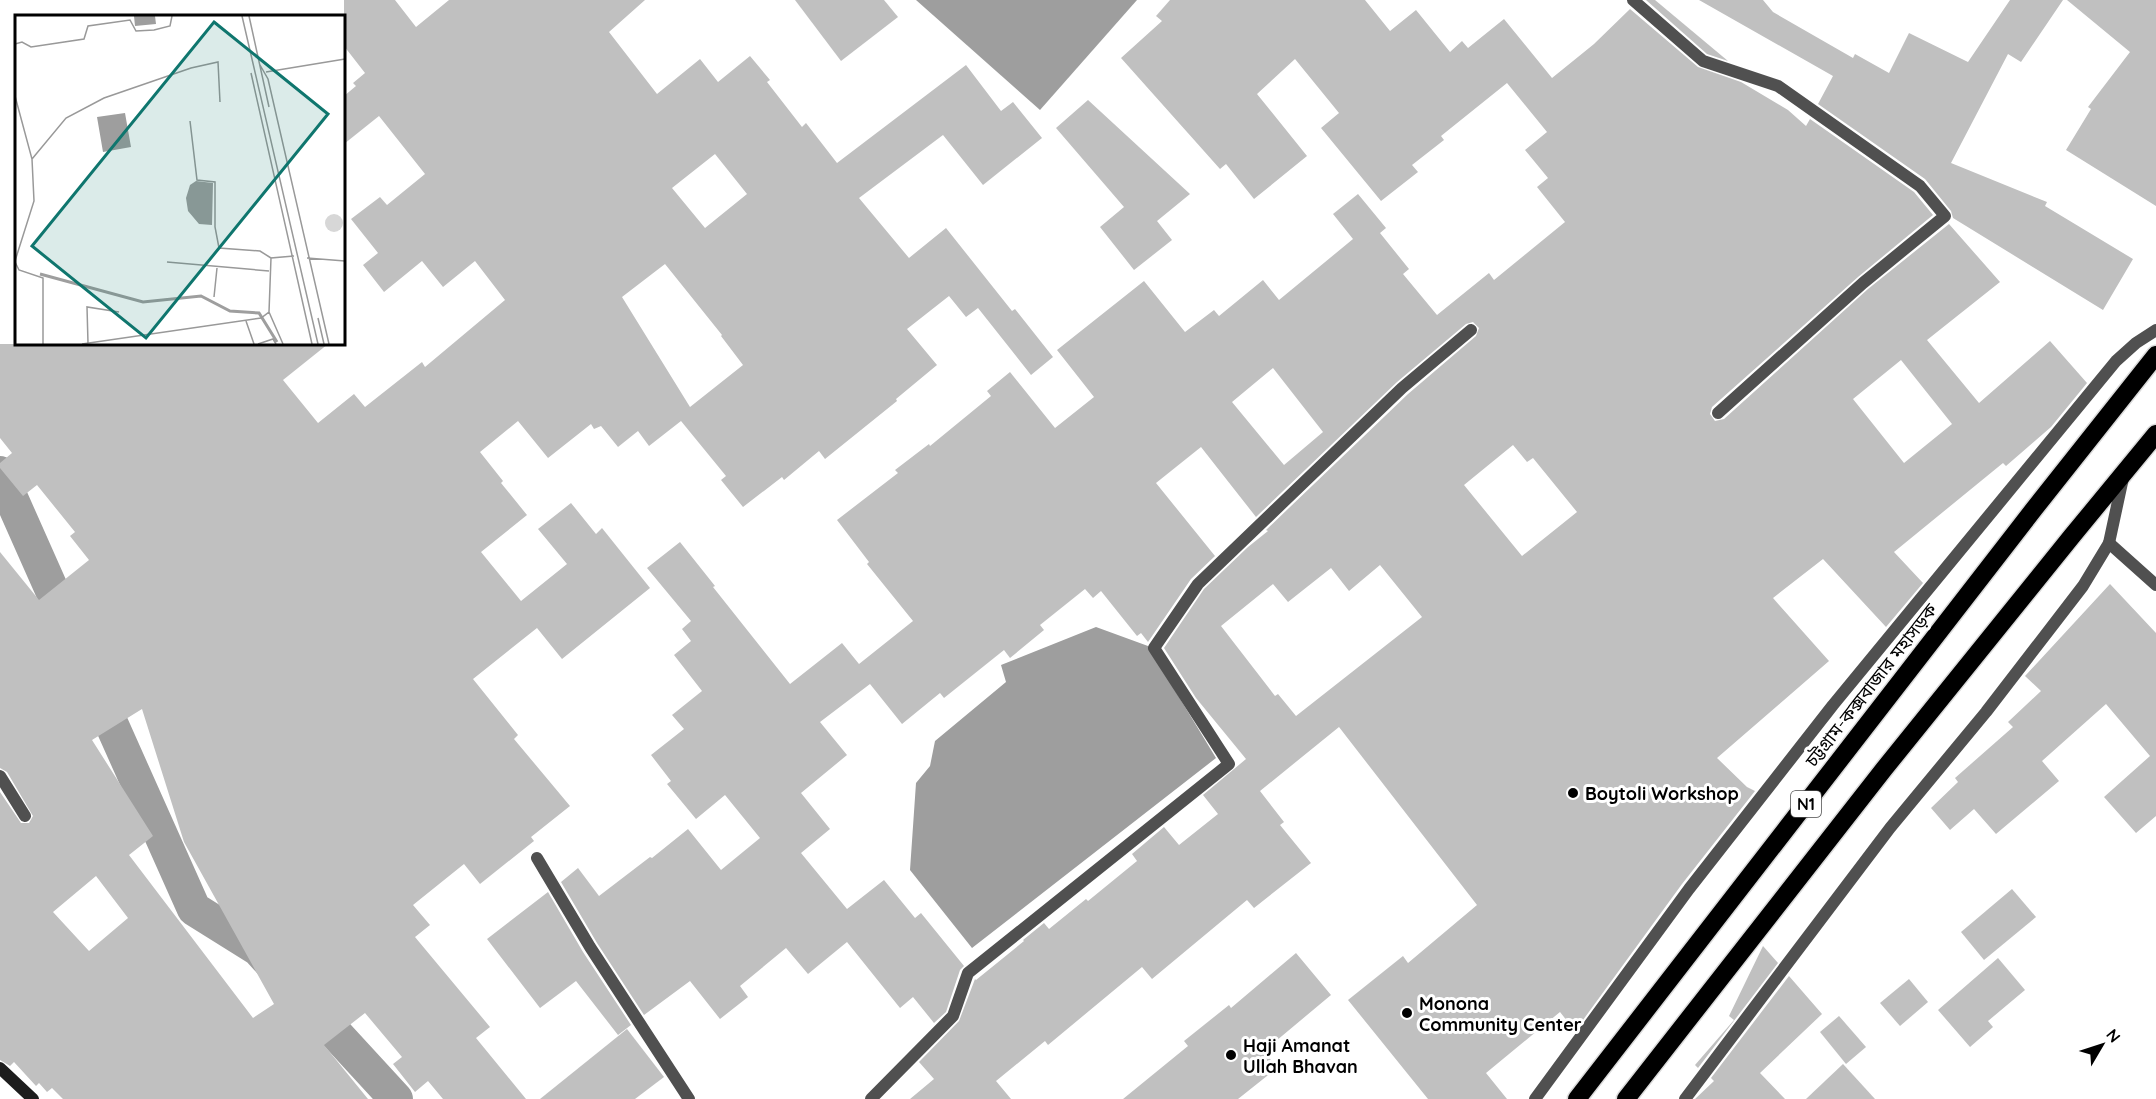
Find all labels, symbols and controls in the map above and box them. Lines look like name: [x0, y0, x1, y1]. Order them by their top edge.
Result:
inset map: [15, 15, 345, 345]
street label: চট্টগ্রাম-কক্সবাজার মহাসড়ক: [1799, 598, 1942, 772]
place label: Boytoli Workshop: [1585, 782, 1739, 805]
marker: Boytoli Workshop: [1566, 786, 1580, 800]
road number: N1: [1791, 791, 1821, 817]
place label: Monona Community Center: [1419, 992, 1582, 1036]
marker: Monona Community Center: [1400, 1006, 1414, 1020]
north arrow: [2072, 1015, 2132, 1075]
text: N: [2102, 1025, 2125, 1046]
place label: Haji Amanat Ullah Bhavan: [1243, 1034, 1358, 1078]
marker: Haji Amanat Ullah Bhavan: [1224, 1048, 1238, 1062]

